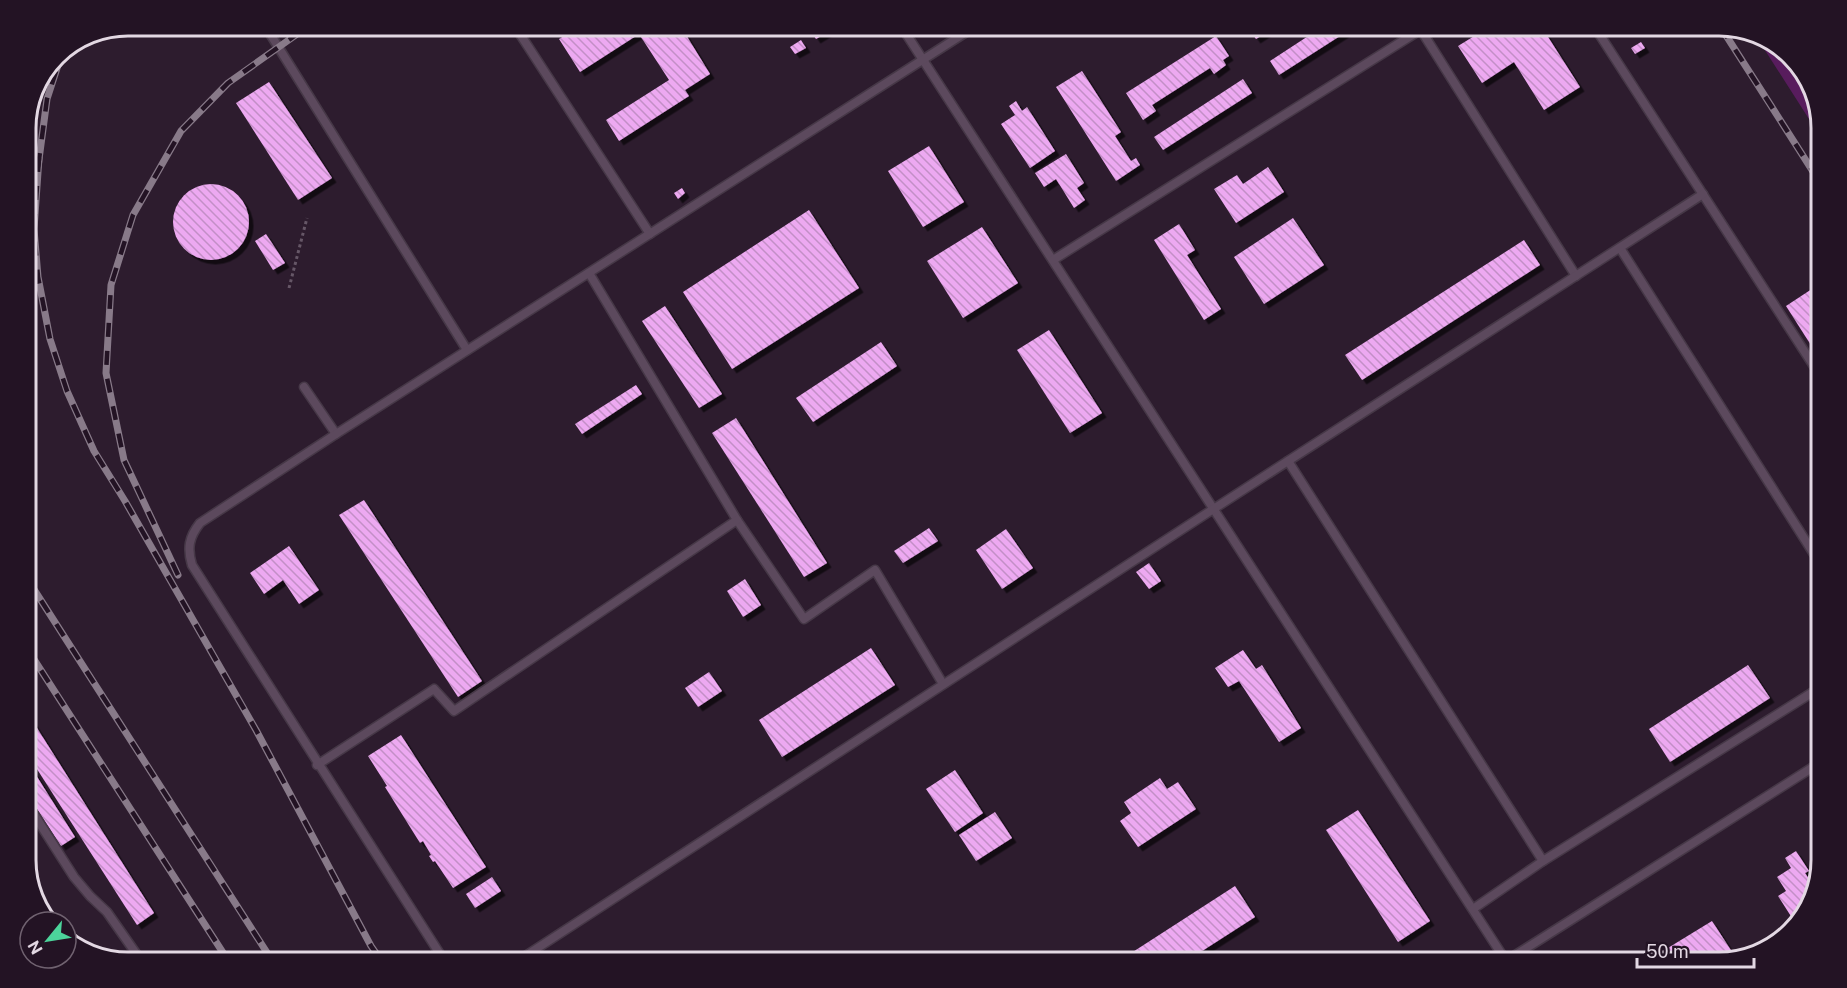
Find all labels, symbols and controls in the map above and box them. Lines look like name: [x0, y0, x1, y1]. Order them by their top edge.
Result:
north arrow: [18, 910, 78, 970]
scale bar: [1637, 931, 1754, 969]
text: N: [24, 937, 47, 957]
text: 50 m: [1646, 941, 1689, 962]

